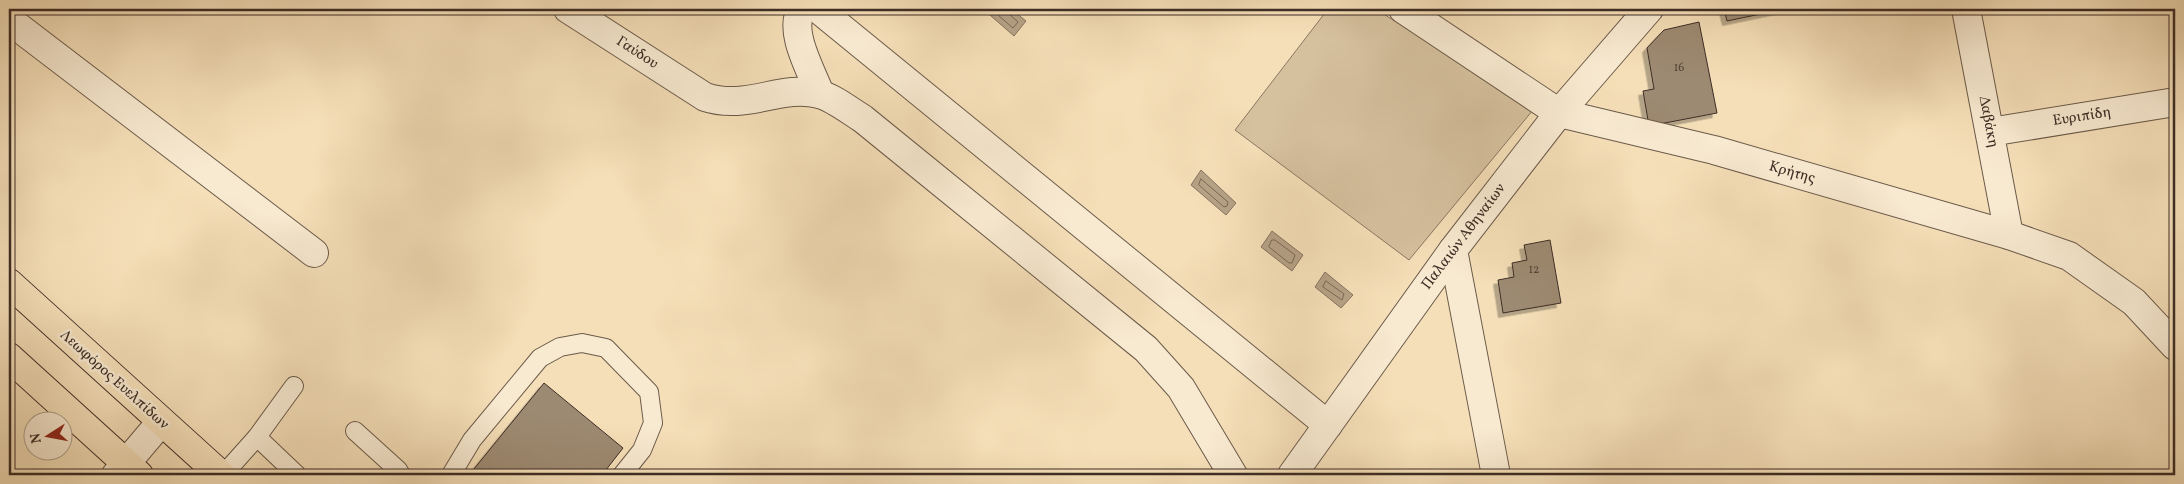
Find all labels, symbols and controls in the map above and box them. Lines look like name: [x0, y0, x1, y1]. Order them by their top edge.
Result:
street label: Γαύδου: [612, 32, 662, 74]
house number: 16: [1674, 60, 1684, 76]
street label: Δαβάκη: [1973, 94, 2003, 150]
street label: Ευριπίδη: [2051, 102, 2113, 132]
street label: Κρήτης: [1766, 156, 1818, 190]
street label: Παλαιών Αθηναίων: [1417, 179, 1511, 295]
house number: 12: [1528, 262, 1540, 278]
street label: Λεωφόρος Ευελπίδων: [55, 325, 173, 435]
north arrow: [22, 412, 72, 462]
text: N: [26, 431, 47, 445]

